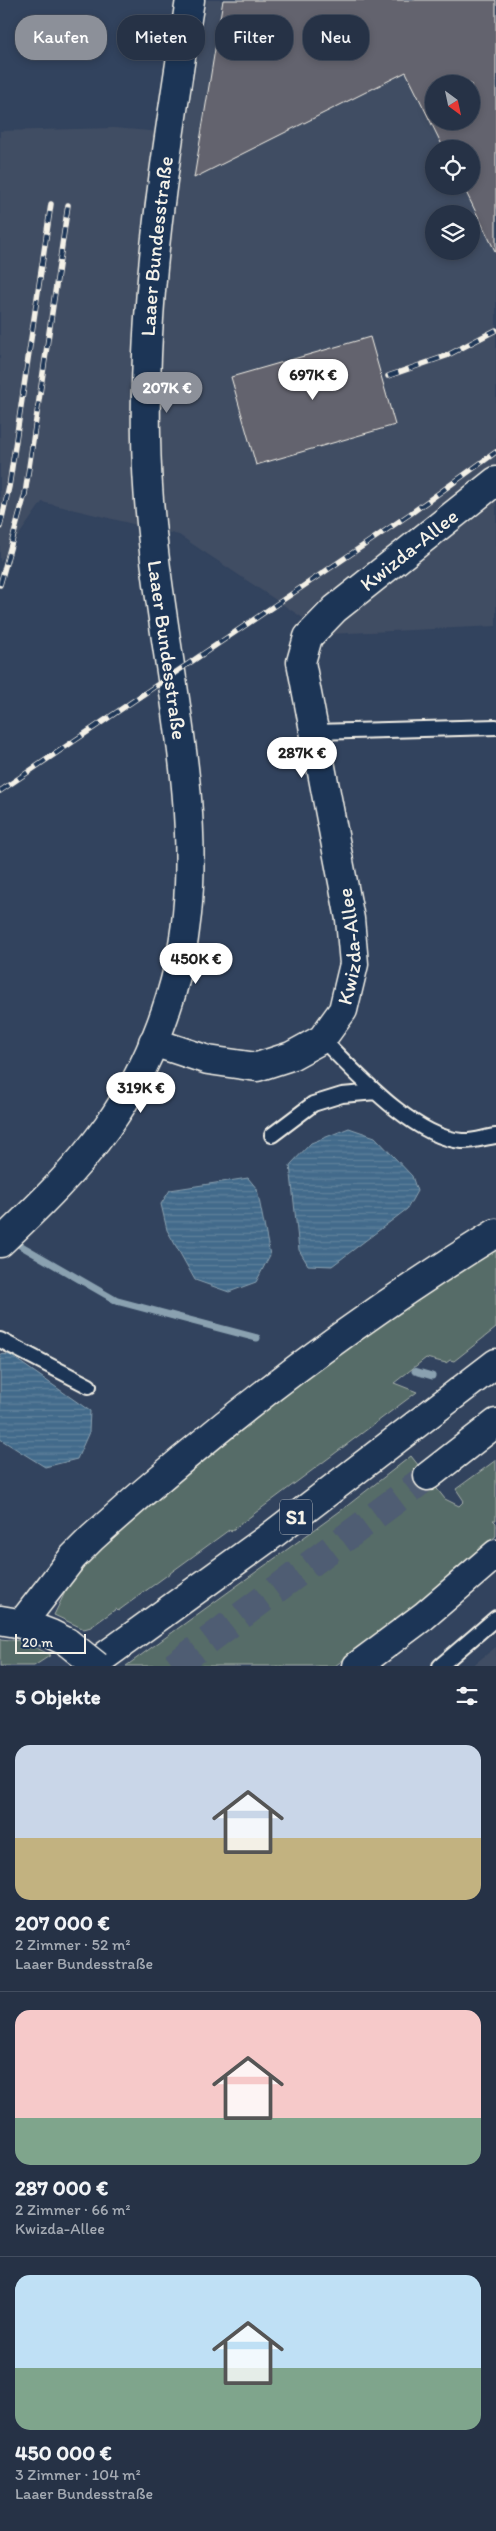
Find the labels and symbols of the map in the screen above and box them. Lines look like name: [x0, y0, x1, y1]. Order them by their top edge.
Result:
north arrow: [425, 75, 480, 130]
street label: Laaer Bundesstraße: [135, 154, 178, 337]
pin: 697K €: [272, 358, 354, 401]
pin: 207K €: [126, 372, 208, 414]
street label: Kwizda-Allee: [355, 503, 463, 596]
street label: Laaer Bundesstraße: [143, 558, 192, 741]
pin: 287K €: [261, 736, 343, 779]
street label: Kwizda-Allee: [331, 886, 366, 1007]
pin: 450K €: [155, 942, 237, 985]
pin: 319K €: [100, 1072, 182, 1114]
road number: S1: [280, 1500, 312, 1534]
scale bar: [15, 1631, 86, 1654]

